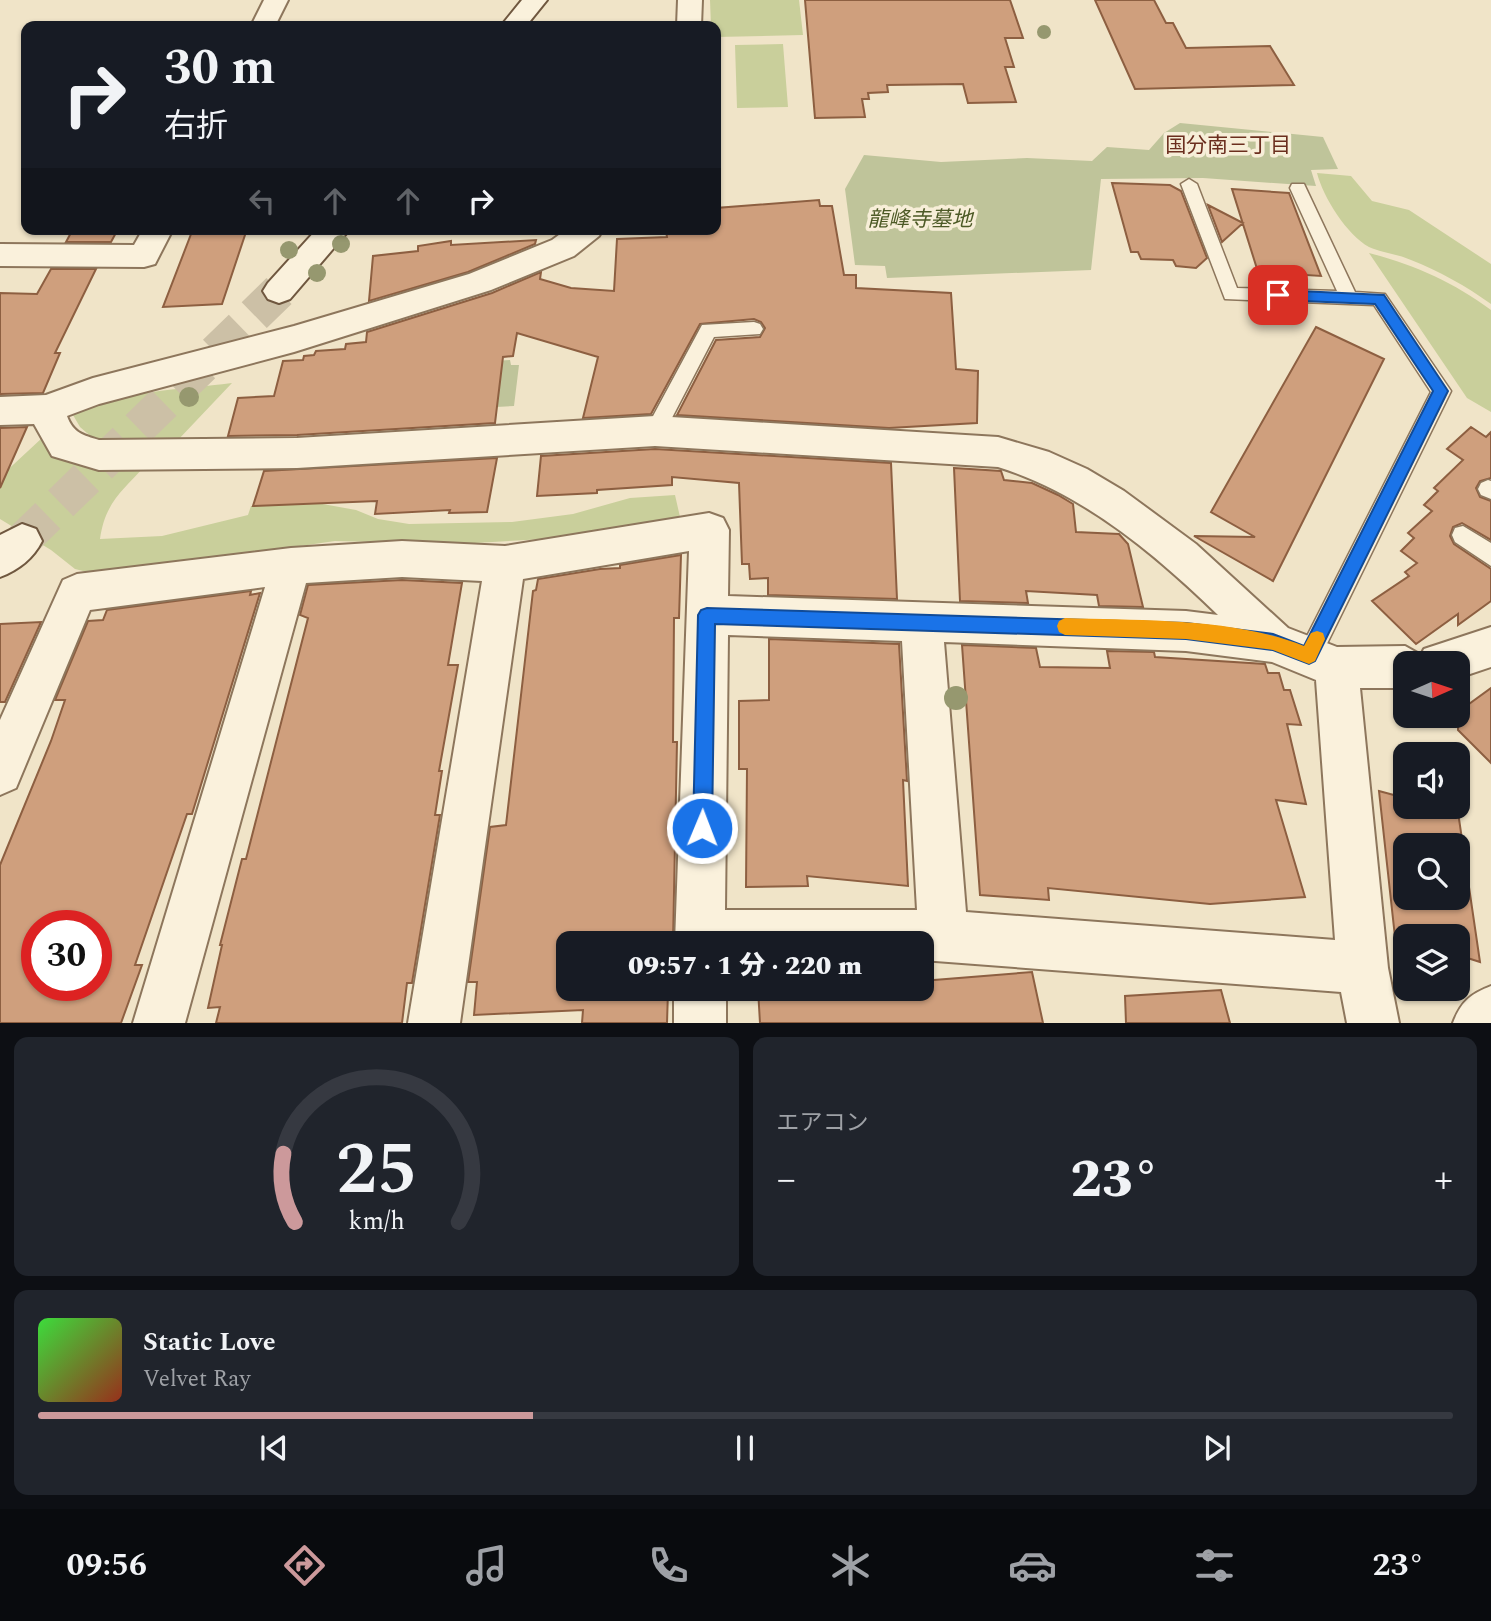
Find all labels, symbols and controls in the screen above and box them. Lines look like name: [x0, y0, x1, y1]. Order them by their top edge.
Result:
text: 30 m: [164, 31, 275, 106]
icon: right: [49, 49, 140, 140]
text: 右折: [164, 102, 228, 151]
district label: 国分南三丁目: [1165, 130, 1291, 162]
icon: left: [243, 182, 281, 220]
icon: ahead: [316, 182, 354, 220]
icon: ahead: [389, 182, 427, 220]
icon: right: [462, 182, 500, 220]
park label: 龍峰寺墓地: [868, 204, 974, 236]
pin: [1248, 265, 1308, 325]
icon: arrive: [1259, 276, 1297, 314]
north arrow: [1393, 651, 1470, 728]
map controls: [1393, 651, 1470, 1001]
button: sound: [1393, 742, 1470, 819]
position arrow: [665, 791, 739, 865]
button: search: [1393, 833, 1470, 910]
speed limit sign: 30: [21, 910, 112, 1001]
button: layers: [1393, 924, 1470, 1001]
text: 09:57 · 1 分 · 220 m: [628, 946, 862, 986]
text: エアコン: [777, 1106, 869, 1141]
text: 25: [335, 1116, 417, 1227]
text: 23°: [1071, 1141, 1159, 1220]
text: −: [777, 1151, 796, 1209]
text: +: [1434, 1151, 1453, 1209]
text: km/h: [348, 1203, 404, 1241]
text: Static Love: [143, 1322, 276, 1362]
text: Velvet Ray: [143, 1362, 250, 1397]
icon: previous: [255, 1429, 293, 1467]
icon: pause: [726, 1429, 764, 1467]
icon: next: [1198, 1429, 1236, 1467]
text: 09:56: [67, 1541, 147, 1590]
icon: directions: [280, 1541, 329, 1590]
icon: music: [462, 1541, 511, 1590]
icon: phone: [644, 1541, 693, 1590]
icon: climate: [826, 1541, 875, 1590]
icon: car: [1008, 1541, 1057, 1590]
icon: filters: [1190, 1541, 1239, 1590]
text: 23°: [1372, 1541, 1424, 1590]

